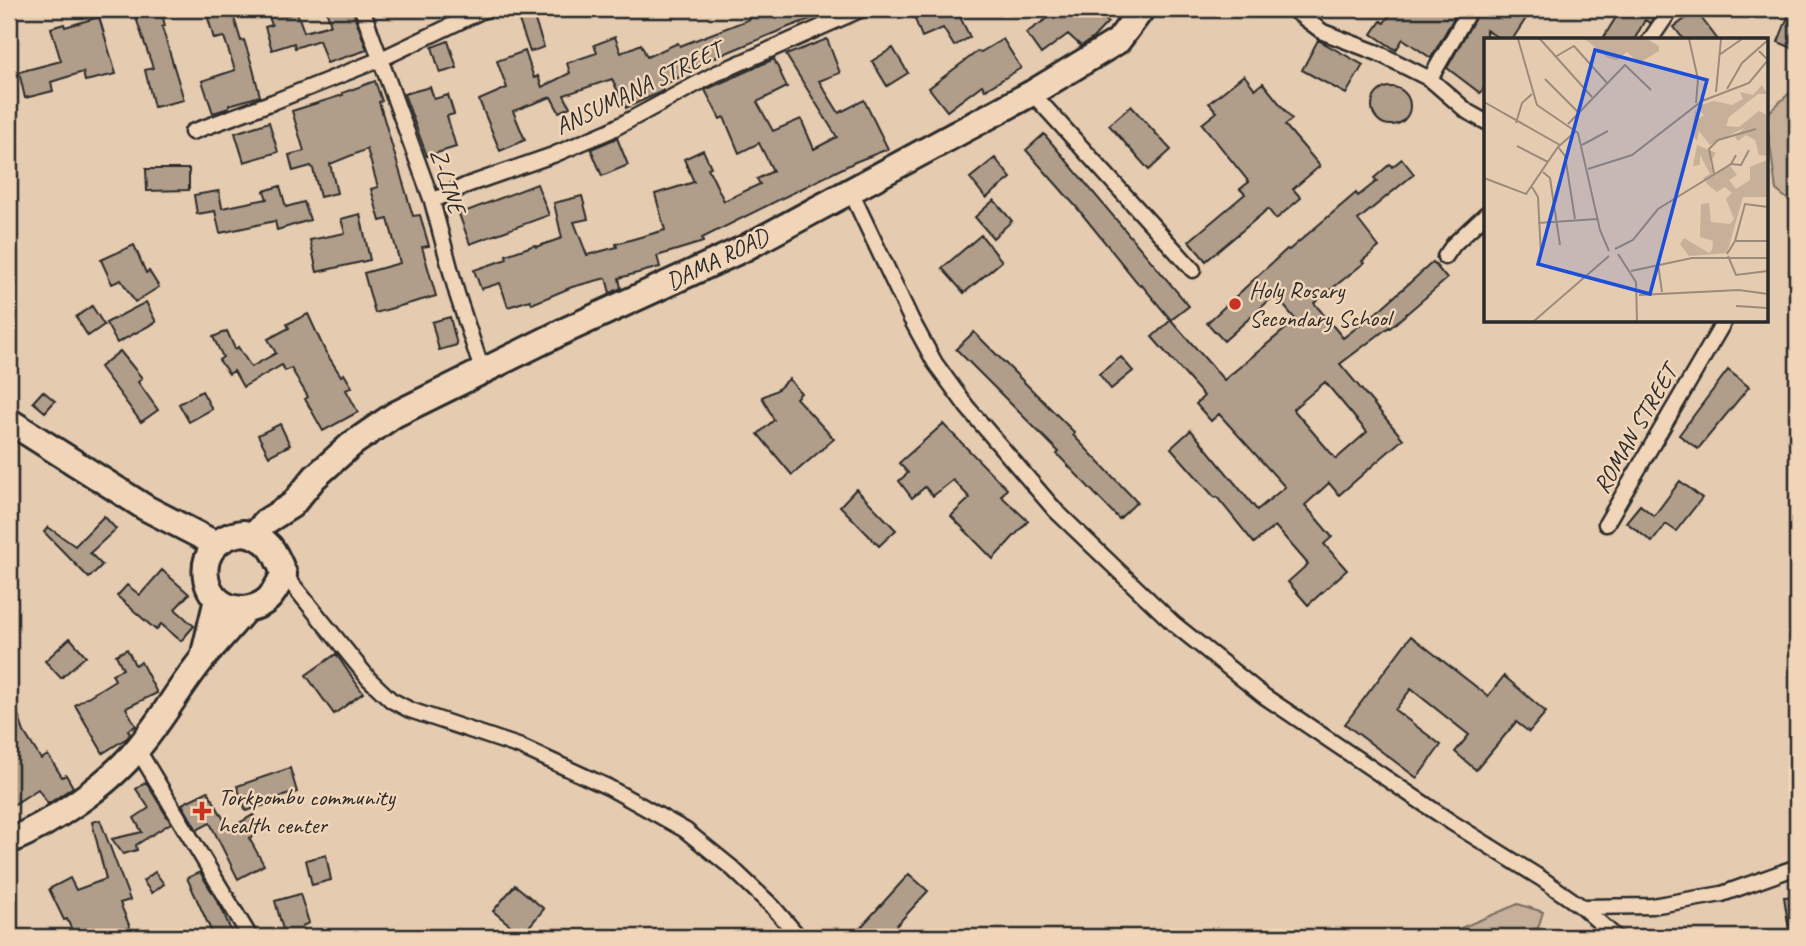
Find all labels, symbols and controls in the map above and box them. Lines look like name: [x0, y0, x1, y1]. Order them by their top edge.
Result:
street label: ANSUMANA STREET: [550, 32, 732, 141]
inset map: [1484, 38, 1768, 322]
street label: Z-LINE: [424, 145, 473, 220]
street label: DAMA ROAD: [661, 221, 775, 297]
place label: Holy Rosary Secondary School: [1249, 275, 1394, 333]
marker: Holy Rosary Secondary School: [1227, 296, 1243, 312]
street label: ROMAN STREET: [1586, 355, 1686, 498]
place label: Torkpombu community health center: [218, 782, 396, 840]
marker: Torkpombu community health center: [192, 801, 212, 821]

